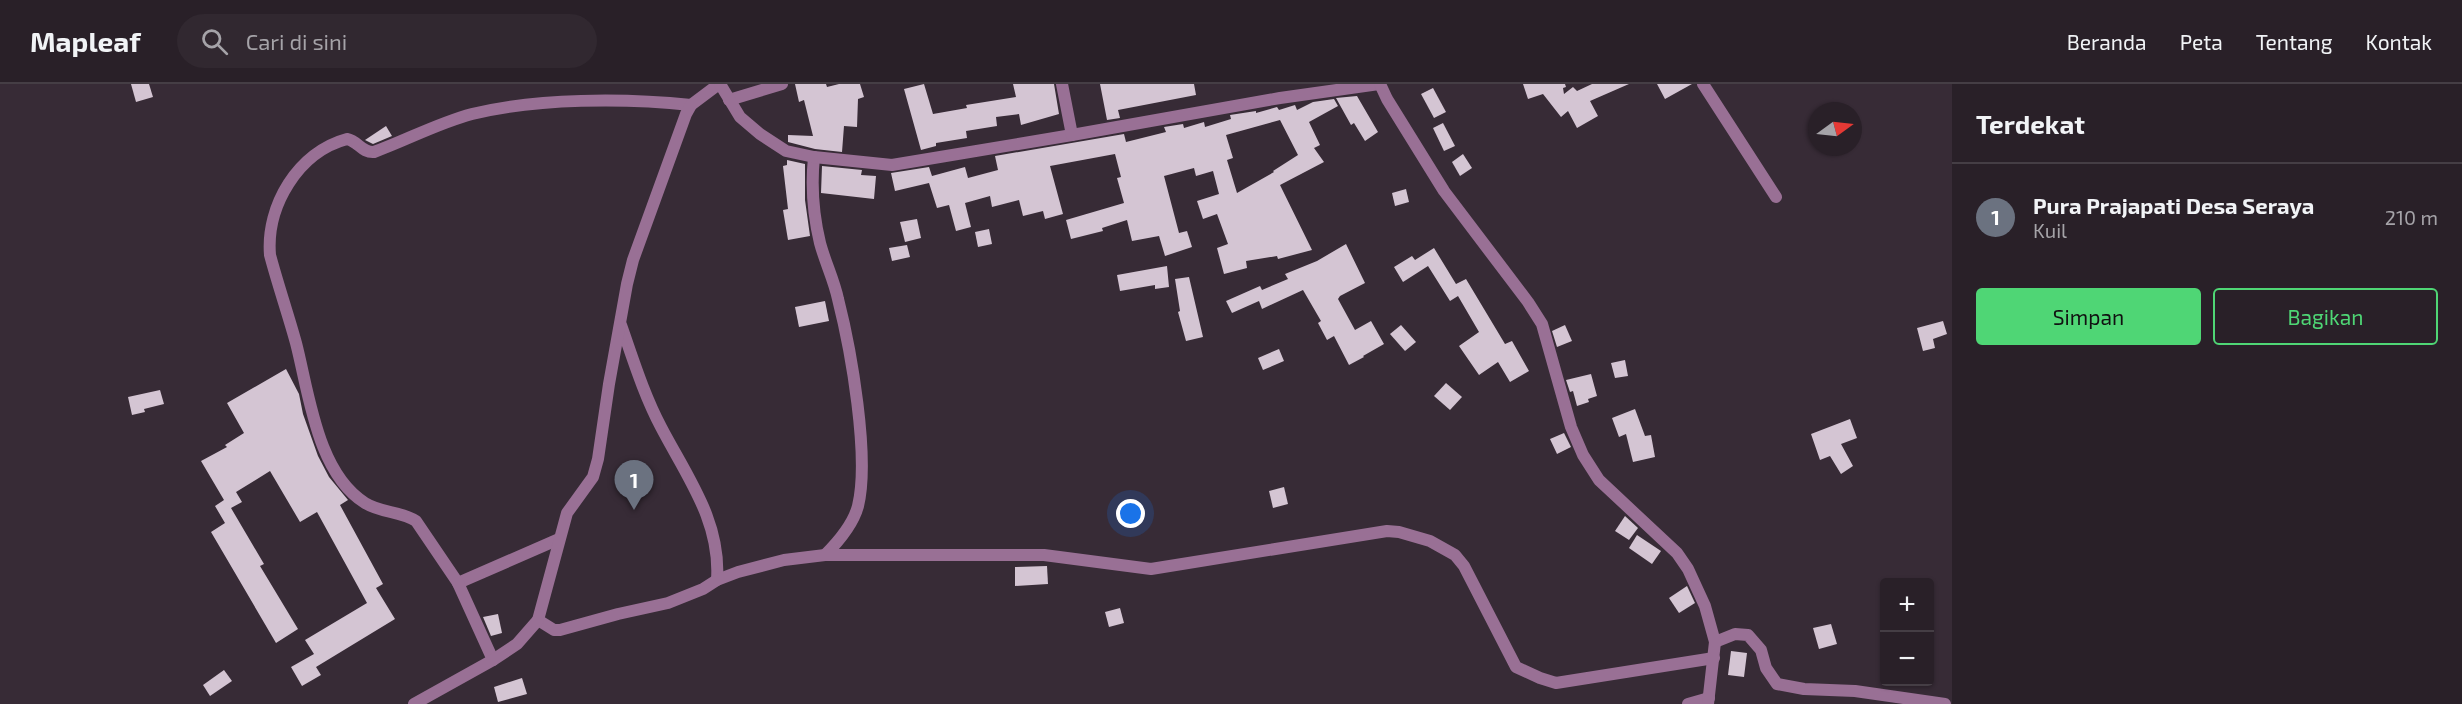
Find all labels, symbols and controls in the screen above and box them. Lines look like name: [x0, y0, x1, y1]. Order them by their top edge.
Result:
search box: [177, 14, 597, 68]
text: Mapleaf: [30, 24, 141, 58]
icon: search: [198, 25, 231, 58]
text: Cari di sini: [246, 28, 347, 54]
text: Beranda: [2067, 29, 2147, 54]
text: Peta: [2180, 29, 2223, 54]
text: Tentang: [2256, 29, 2333, 54]
text: Kontak: [2366, 29, 2432, 54]
north arrow: [1808, 102, 1862, 156]
text: Terdekat: [1976, 108, 2085, 139]
text: Pura Prajapati Desa Seraya: [2033, 192, 2314, 218]
text: 1: [1991, 205, 2000, 229]
text: 210 m: [2385, 205, 2438, 229]
text: Kuil: [2033, 218, 2067, 242]
button: Simpan: [1976, 288, 2201, 345]
button: Bagikan: [2213, 288, 2438, 345]
pin: 1: [614, 460, 654, 510]
your location: [1116, 499, 1145, 528]
map controls: [1880, 578, 1934, 686]
button: +: [1880, 578, 1934, 632]
button: −: [1880, 632, 1934, 686]

